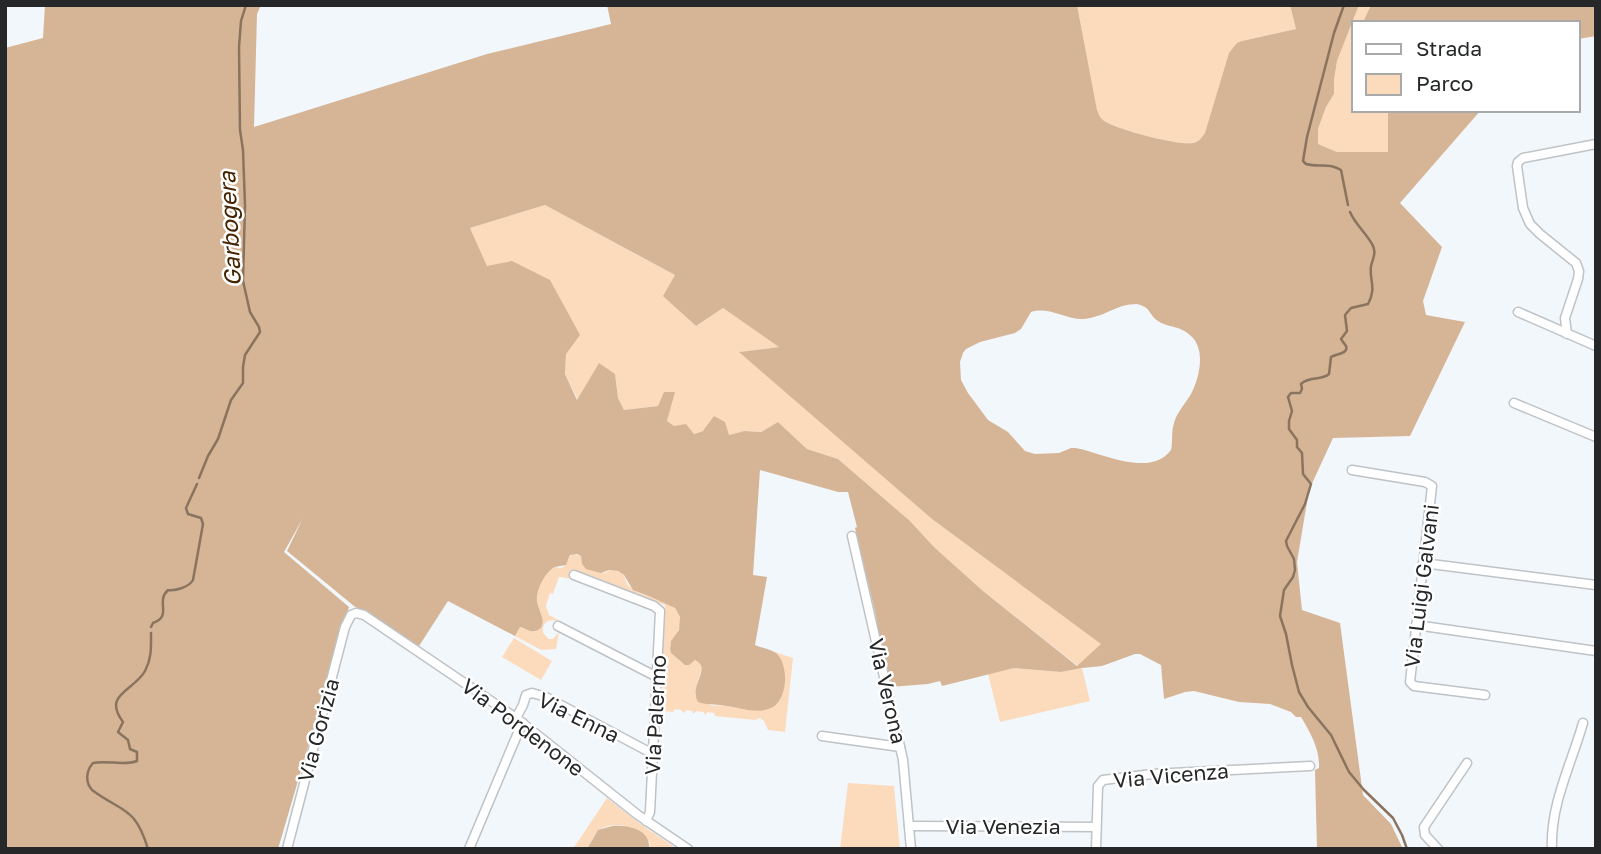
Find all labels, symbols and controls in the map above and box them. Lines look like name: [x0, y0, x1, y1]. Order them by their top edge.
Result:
legend: [1352, 21, 1580, 112]
text: Strada: [1416, 35, 1482, 61]
text: Parco: [1416, 70, 1473, 96]
water label: Garbogera: [212, 170, 246, 287]
street label: Via Luigi Galvani: [1398, 503, 1444, 669]
street label: Via Verona: [863, 636, 913, 746]
street label: Via Palermo: [639, 654, 671, 776]
street label: Via Pordenone: [457, 672, 589, 782]
street label: Via Gorizia: [292, 675, 344, 785]
street label: Via Enna: [534, 686, 624, 748]
street label: Via Vicenza: [1112, 757, 1230, 793]
street label: Via Venezia: [945, 813, 1061, 839]

